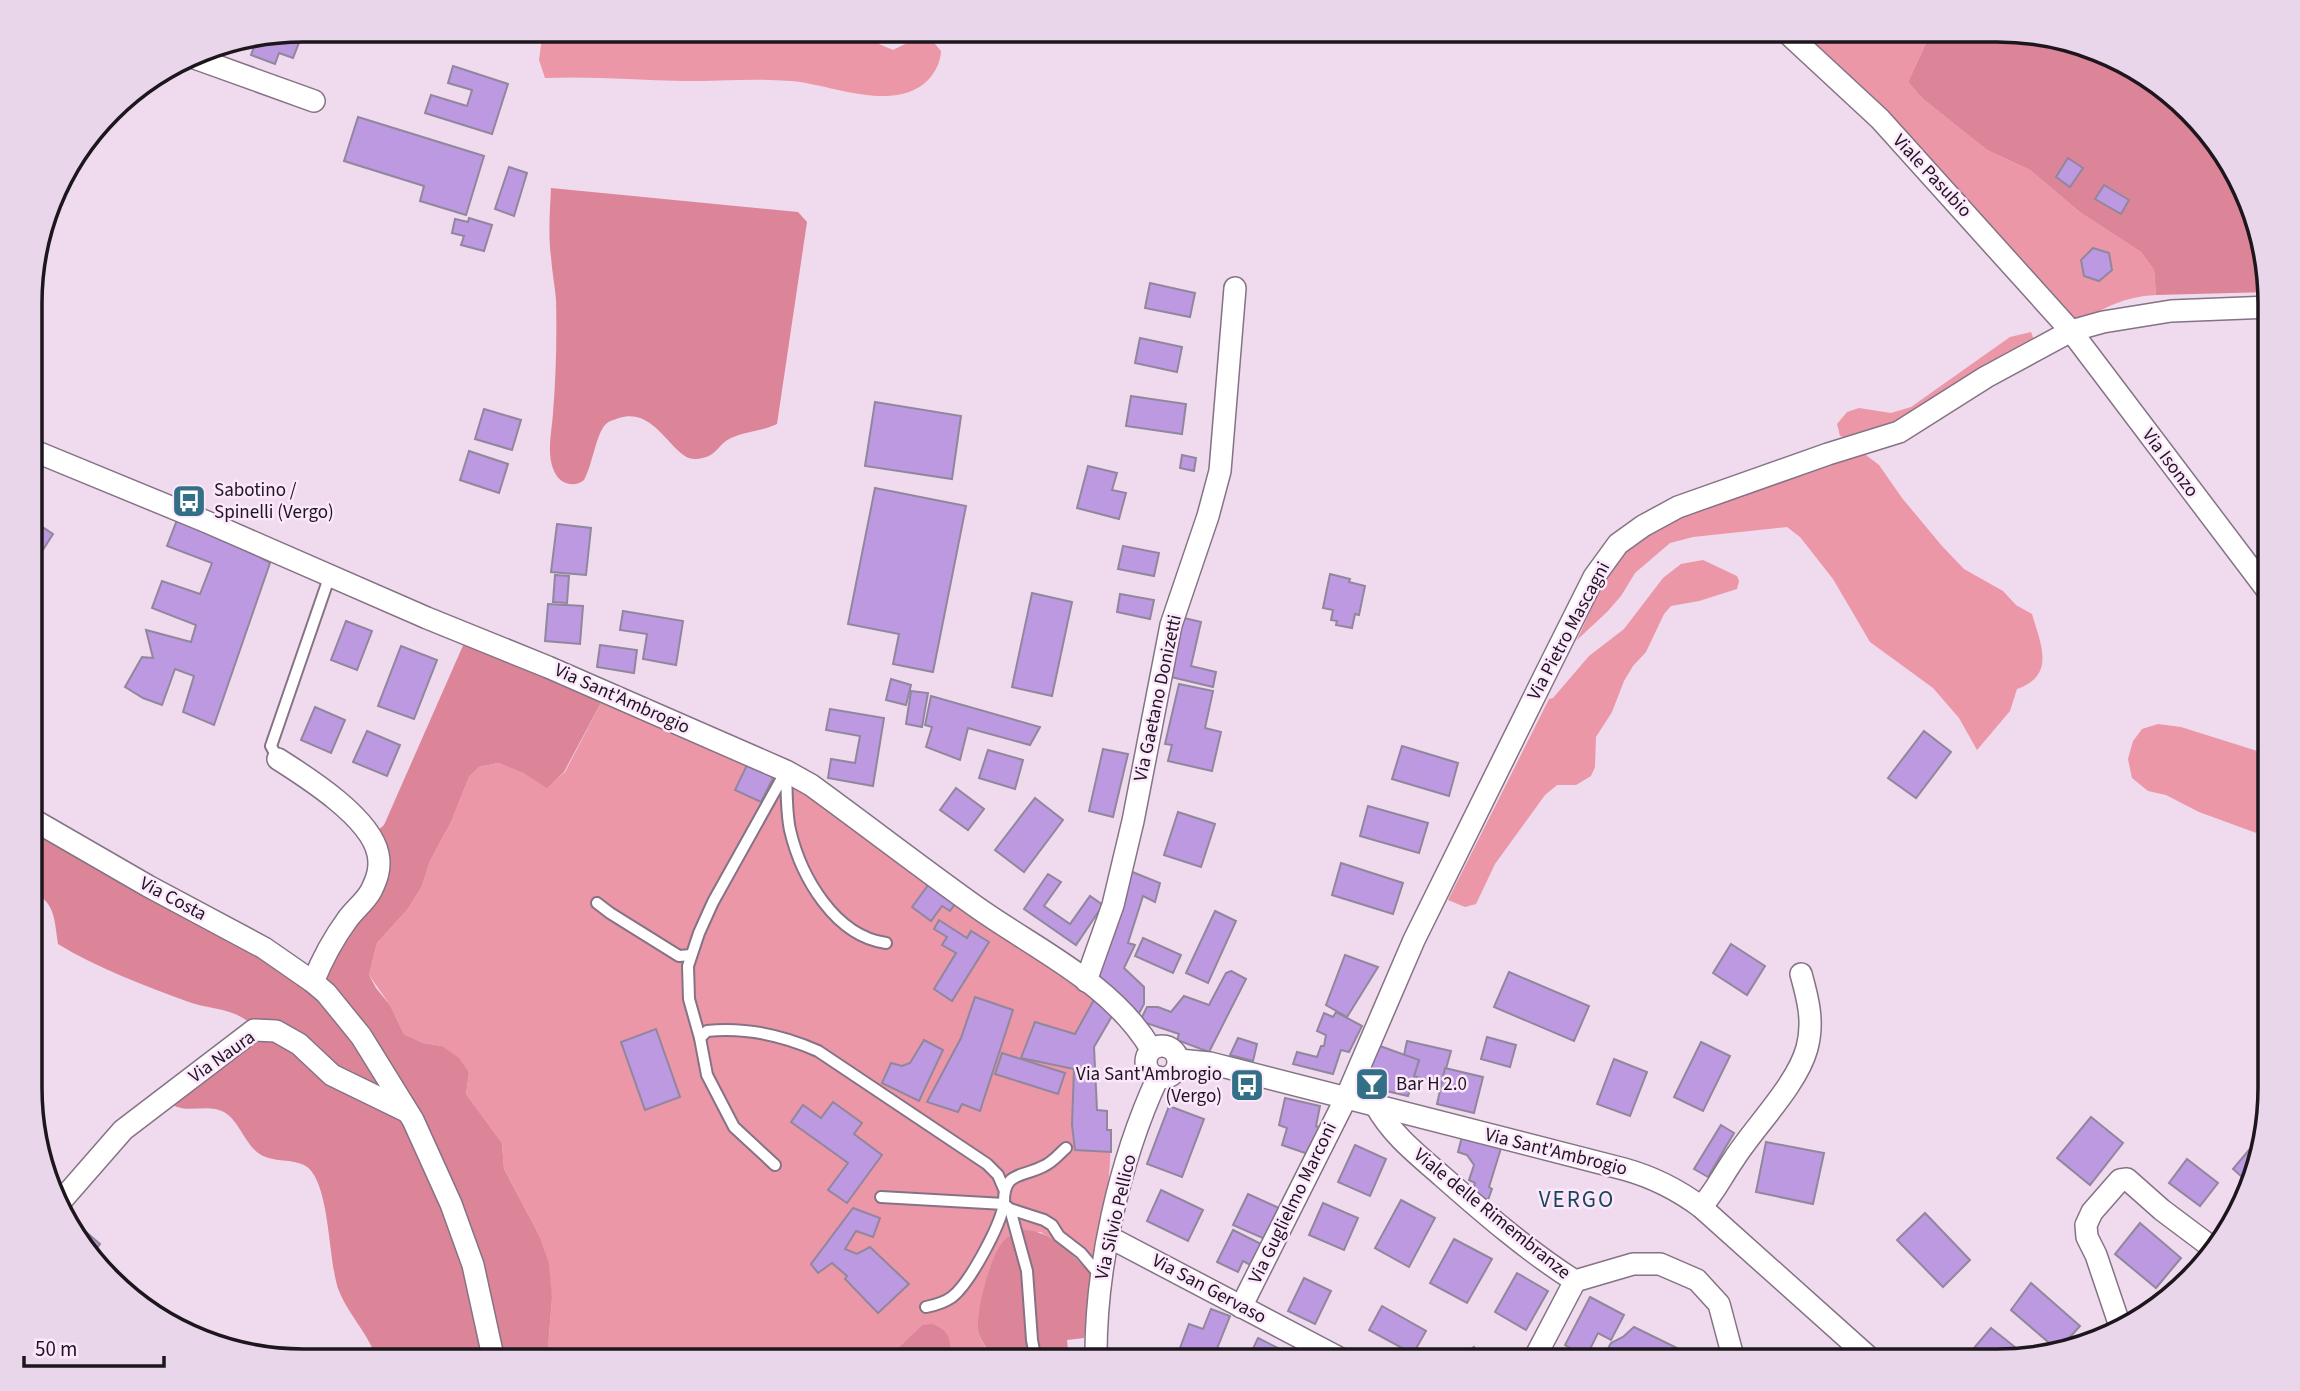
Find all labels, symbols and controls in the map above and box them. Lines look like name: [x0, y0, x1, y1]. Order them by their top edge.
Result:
street label: Viale Pasubio: [1886, 128, 1978, 224]
street label: Via Isonzo: [2135, 423, 2205, 503]
place label: Sabotino / Spinelli (Vergo): [214, 477, 334, 526]
bus stop icon: Sabotino / Spinelli (Vergo): [170, 482, 208, 520]
street label: Via Pietro Mascagni: [1521, 557, 1617, 705]
street label: Via Gaetano Donizetti: [1127, 612, 1189, 784]
street label: Via Sant'Ambrogio: [550, 657, 694, 741]
street label: Via Costa: [135, 870, 211, 928]
street label: Via Naura: [183, 1024, 261, 1090]
place label: Via Sant'Ambrogio (Vergo): [1076, 1061, 1222, 1110]
bar icon: Bar H 2.0: [1353, 1065, 1391, 1103]
bus stop icon: Via Sant'Ambrogio (Vergo): [1228, 1066, 1266, 1104]
place label: Bar H 2.0: [1396, 1071, 1467, 1098]
street label: Via Guglielmo Marconi: [1242, 1118, 1344, 1288]
street label: Via Sant'Ambrogio: [1482, 1121, 1630, 1183]
street label: Viale delle Rimembranze: [1408, 1142, 1576, 1286]
street label: Via Silvio Pellico: [1088, 1152, 1144, 1282]
district label: VERGO: [1539, 1183, 1615, 1216]
street label: Via San Gervaso: [1147, 1247, 1271, 1331]
scale bar: [24, 1324, 164, 1368]
text: 50 m: [35, 1334, 77, 1364]

